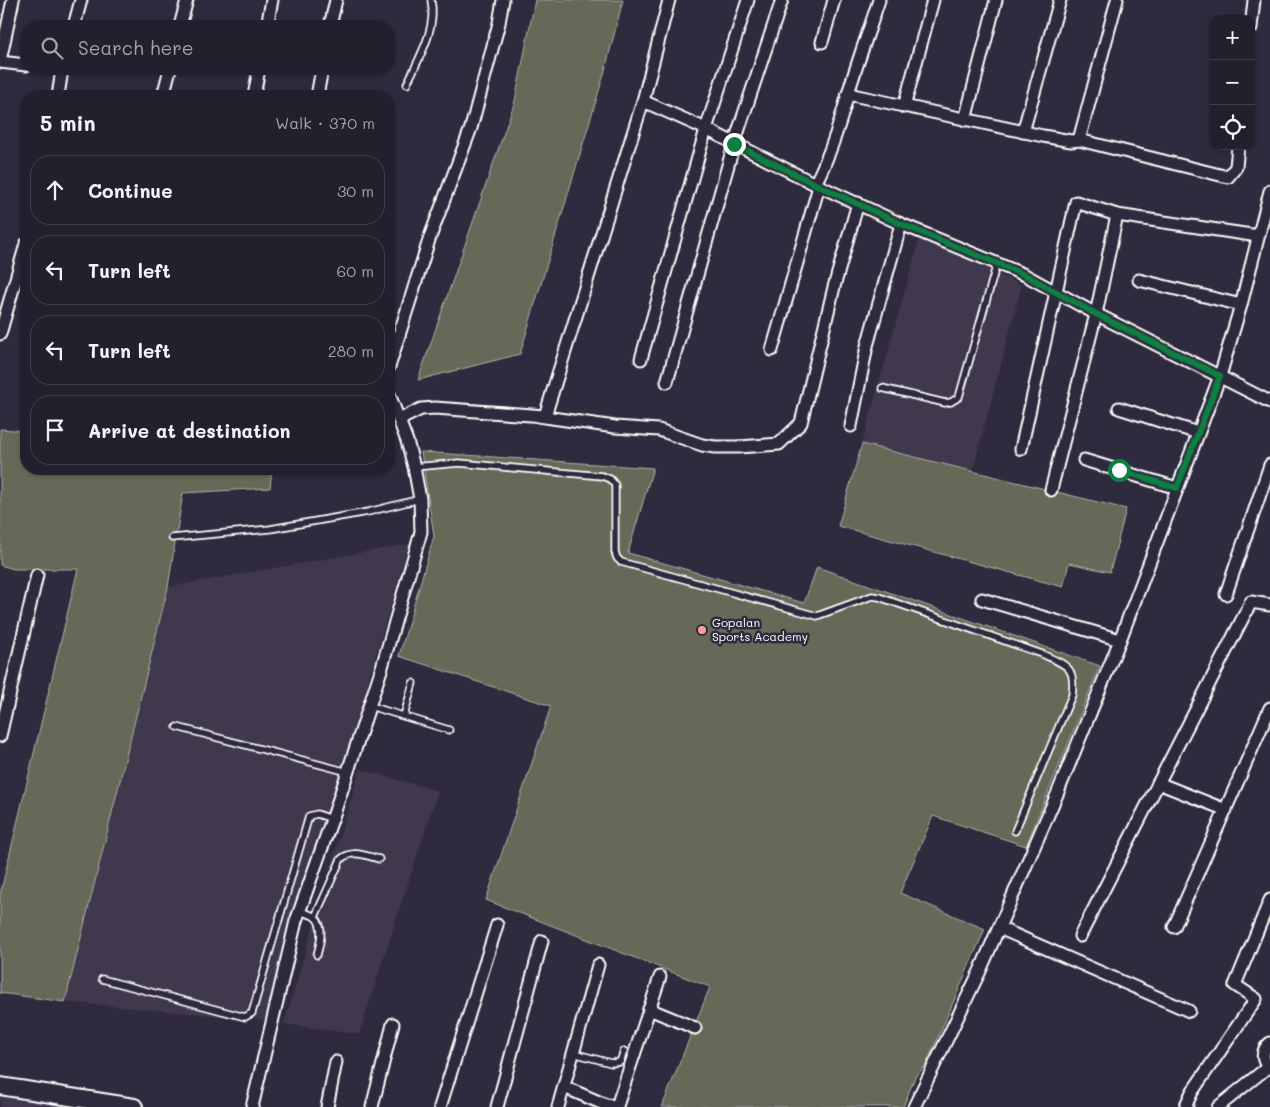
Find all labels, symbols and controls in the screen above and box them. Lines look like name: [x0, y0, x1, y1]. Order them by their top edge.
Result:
map controls: [1210, 15, 1255, 150]
button: +: [1210, 15, 1255, 60]
search box: [20, 20, 395, 75]
icon: search: [38, 34, 66, 62]
text: Search here: [78, 35, 194, 60]
button: −: [1210, 60, 1255, 105]
button: locate: [1210, 105, 1255, 150]
text: 5 min: [40, 109, 96, 136]
text: Walk · 370 m: [275, 112, 375, 133]
route end: [723, 133, 746, 156]
icon: ahead: [41, 176, 69, 204]
text: Continue: [88, 178, 173, 203]
text: 30 m: [337, 180, 374, 201]
icon: left: [41, 256, 69, 284]
text: Turn left: [88, 258, 171, 283]
text: 60 m: [337, 260, 374, 281]
icon: left: [41, 336, 69, 364]
text: Turn left: [88, 338, 171, 363]
text: 280 m: [328, 340, 374, 361]
icon: arrive: [41, 416, 69, 444]
text: Arrive at destination: [88, 418, 291, 443]
route start: [1108, 459, 1131, 482]
place label: Gopalan Sports Academy: [712, 614, 808, 644]
marker: Gopalan Sports Academy: [696, 624, 708, 636]

